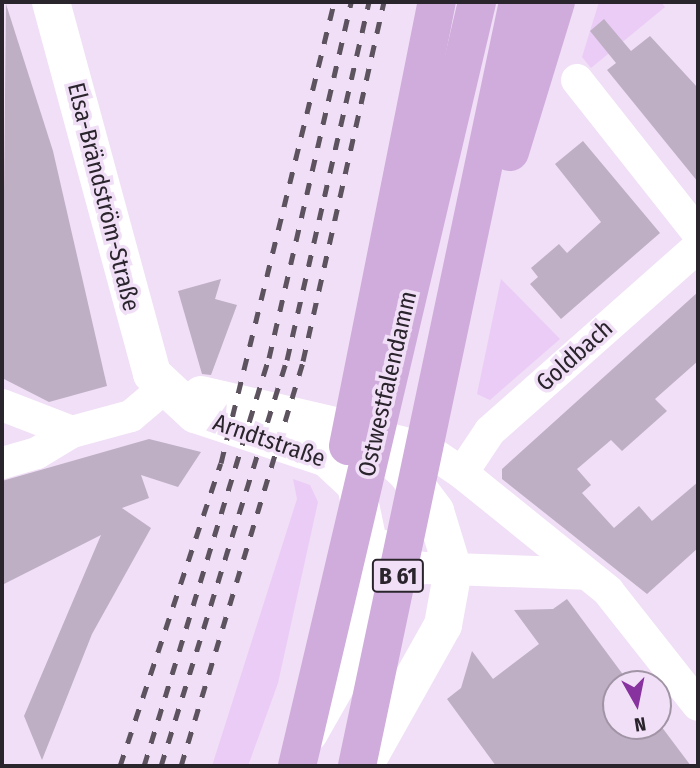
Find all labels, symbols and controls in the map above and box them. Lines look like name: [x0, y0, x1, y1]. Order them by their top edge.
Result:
street label: Elsa-Brändström-Straße: [61, 80, 145, 314]
street label: Ostwestfalendamm: [353, 288, 423, 480]
street label: Goldbach: [531, 314, 619, 398]
street label: Arndtstraße: [209, 408, 329, 474]
road number: B 61: [372, 556, 424, 596]
north arrow: [602, 670, 672, 740]
text: N: [633, 712, 647, 737]

